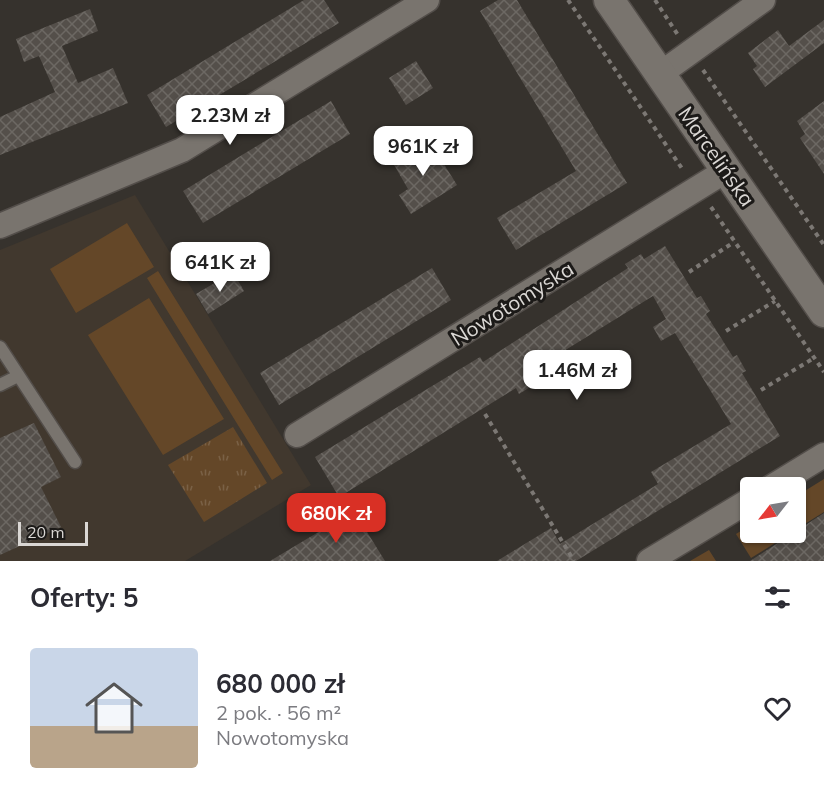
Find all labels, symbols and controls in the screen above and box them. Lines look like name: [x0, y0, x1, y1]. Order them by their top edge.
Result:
pin: 2.23M zł: [168, 95, 292, 146]
street label: Marcelińska: [673, 101, 761, 211]
text: 2.23M zł: [190, 102, 270, 127]
pin: 961K zł: [368, 126, 478, 177]
text: 961K zł: [388, 133, 458, 158]
pin: 641K zł: [165, 242, 275, 293]
text: 641K zł: [185, 249, 255, 274]
street label: Nowotomyska: [446, 255, 578, 351]
pin: 1.46M zł: [515, 350, 639, 401]
text: 1.46M zł: [537, 357, 617, 382]
north arrow: [740, 477, 806, 543]
map controls: [740, 477, 806, 543]
pin: 680K zł: [281, 493, 391, 544]
text: 680K zł: [301, 500, 371, 525]
scale bar: [18, 519, 88, 546]
text: 20 m: [27, 522, 64, 542]
text: Oferty: 5: [30, 581, 138, 614]
icon: filters: [761, 581, 794, 614]
text: 680 000 zł: [216, 667, 344, 700]
icon: home: [78, 672, 150, 744]
icon: heart: [761, 692, 794, 725]
text: 2 pok. · 56 m²: [216, 700, 341, 725]
text: Nowotomyska: [216, 725, 349, 750]

